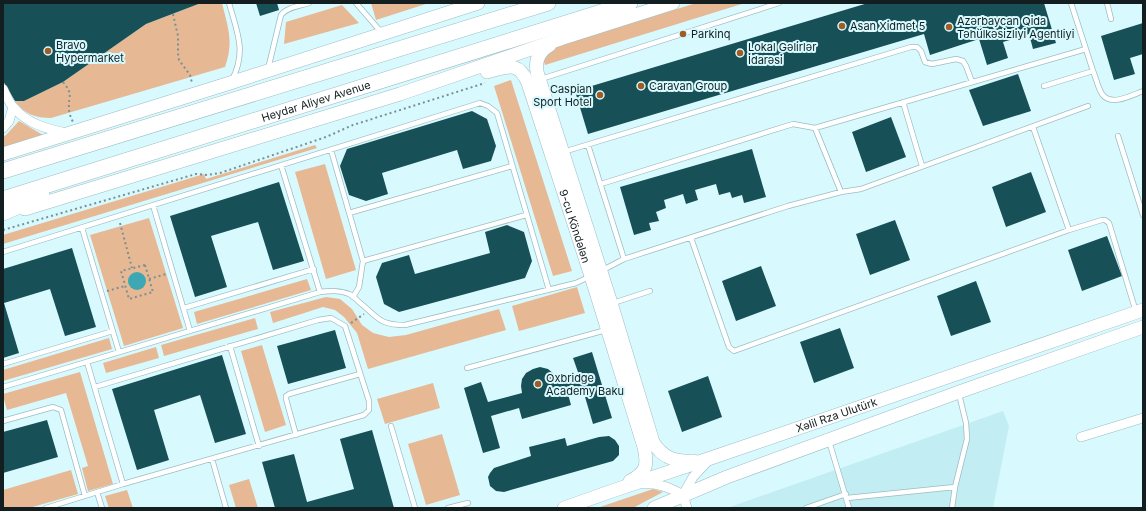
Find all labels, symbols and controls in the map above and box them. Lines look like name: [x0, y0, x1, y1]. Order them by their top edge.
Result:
place label: Azərbaycan Qida Təhülkəsizliyi Agentliyi: [957, 14, 1074, 41]
place label: Asan Xidmet 5: [850, 19, 926, 33]
marker: Asan Xidmet 5: [837, 21, 847, 31]
marker: Azərbaycan Qida Təhülkəsizliyi Agentliyi: [944, 22, 954, 32]
place label: Parkinq: [691, 27, 730, 41]
marker: Parkinq: [678, 29, 688, 39]
place label: Bravo Hypermarket: [56, 38, 124, 65]
place label: Lokal Gəlirlər İdarəsi: [748, 40, 816, 67]
marker: Bravo Hypermarket: [43, 46, 53, 56]
marker: Lokal Gəlirlər İdarəsi: [735, 48, 745, 58]
street label: Heydar Aliyev Avenue: [260, 78, 372, 125]
place label: Caravan Group: [649, 79, 728, 93]
marker: Caravan Group: [636, 81, 646, 91]
place label: Caspian Sport Hotel: [533, 82, 592, 109]
marker: Caspian Sport Hotel: [595, 90, 605, 100]
street label: 9-cu Köndələn: [556, 188, 593, 265]
place label: Oxbridge Academy Baku: [546, 371, 624, 398]
marker: Oxbridge Academy Baku: [533, 379, 543, 389]
street label: Xəlil Rza Ulutürk: [794, 395, 879, 435]

